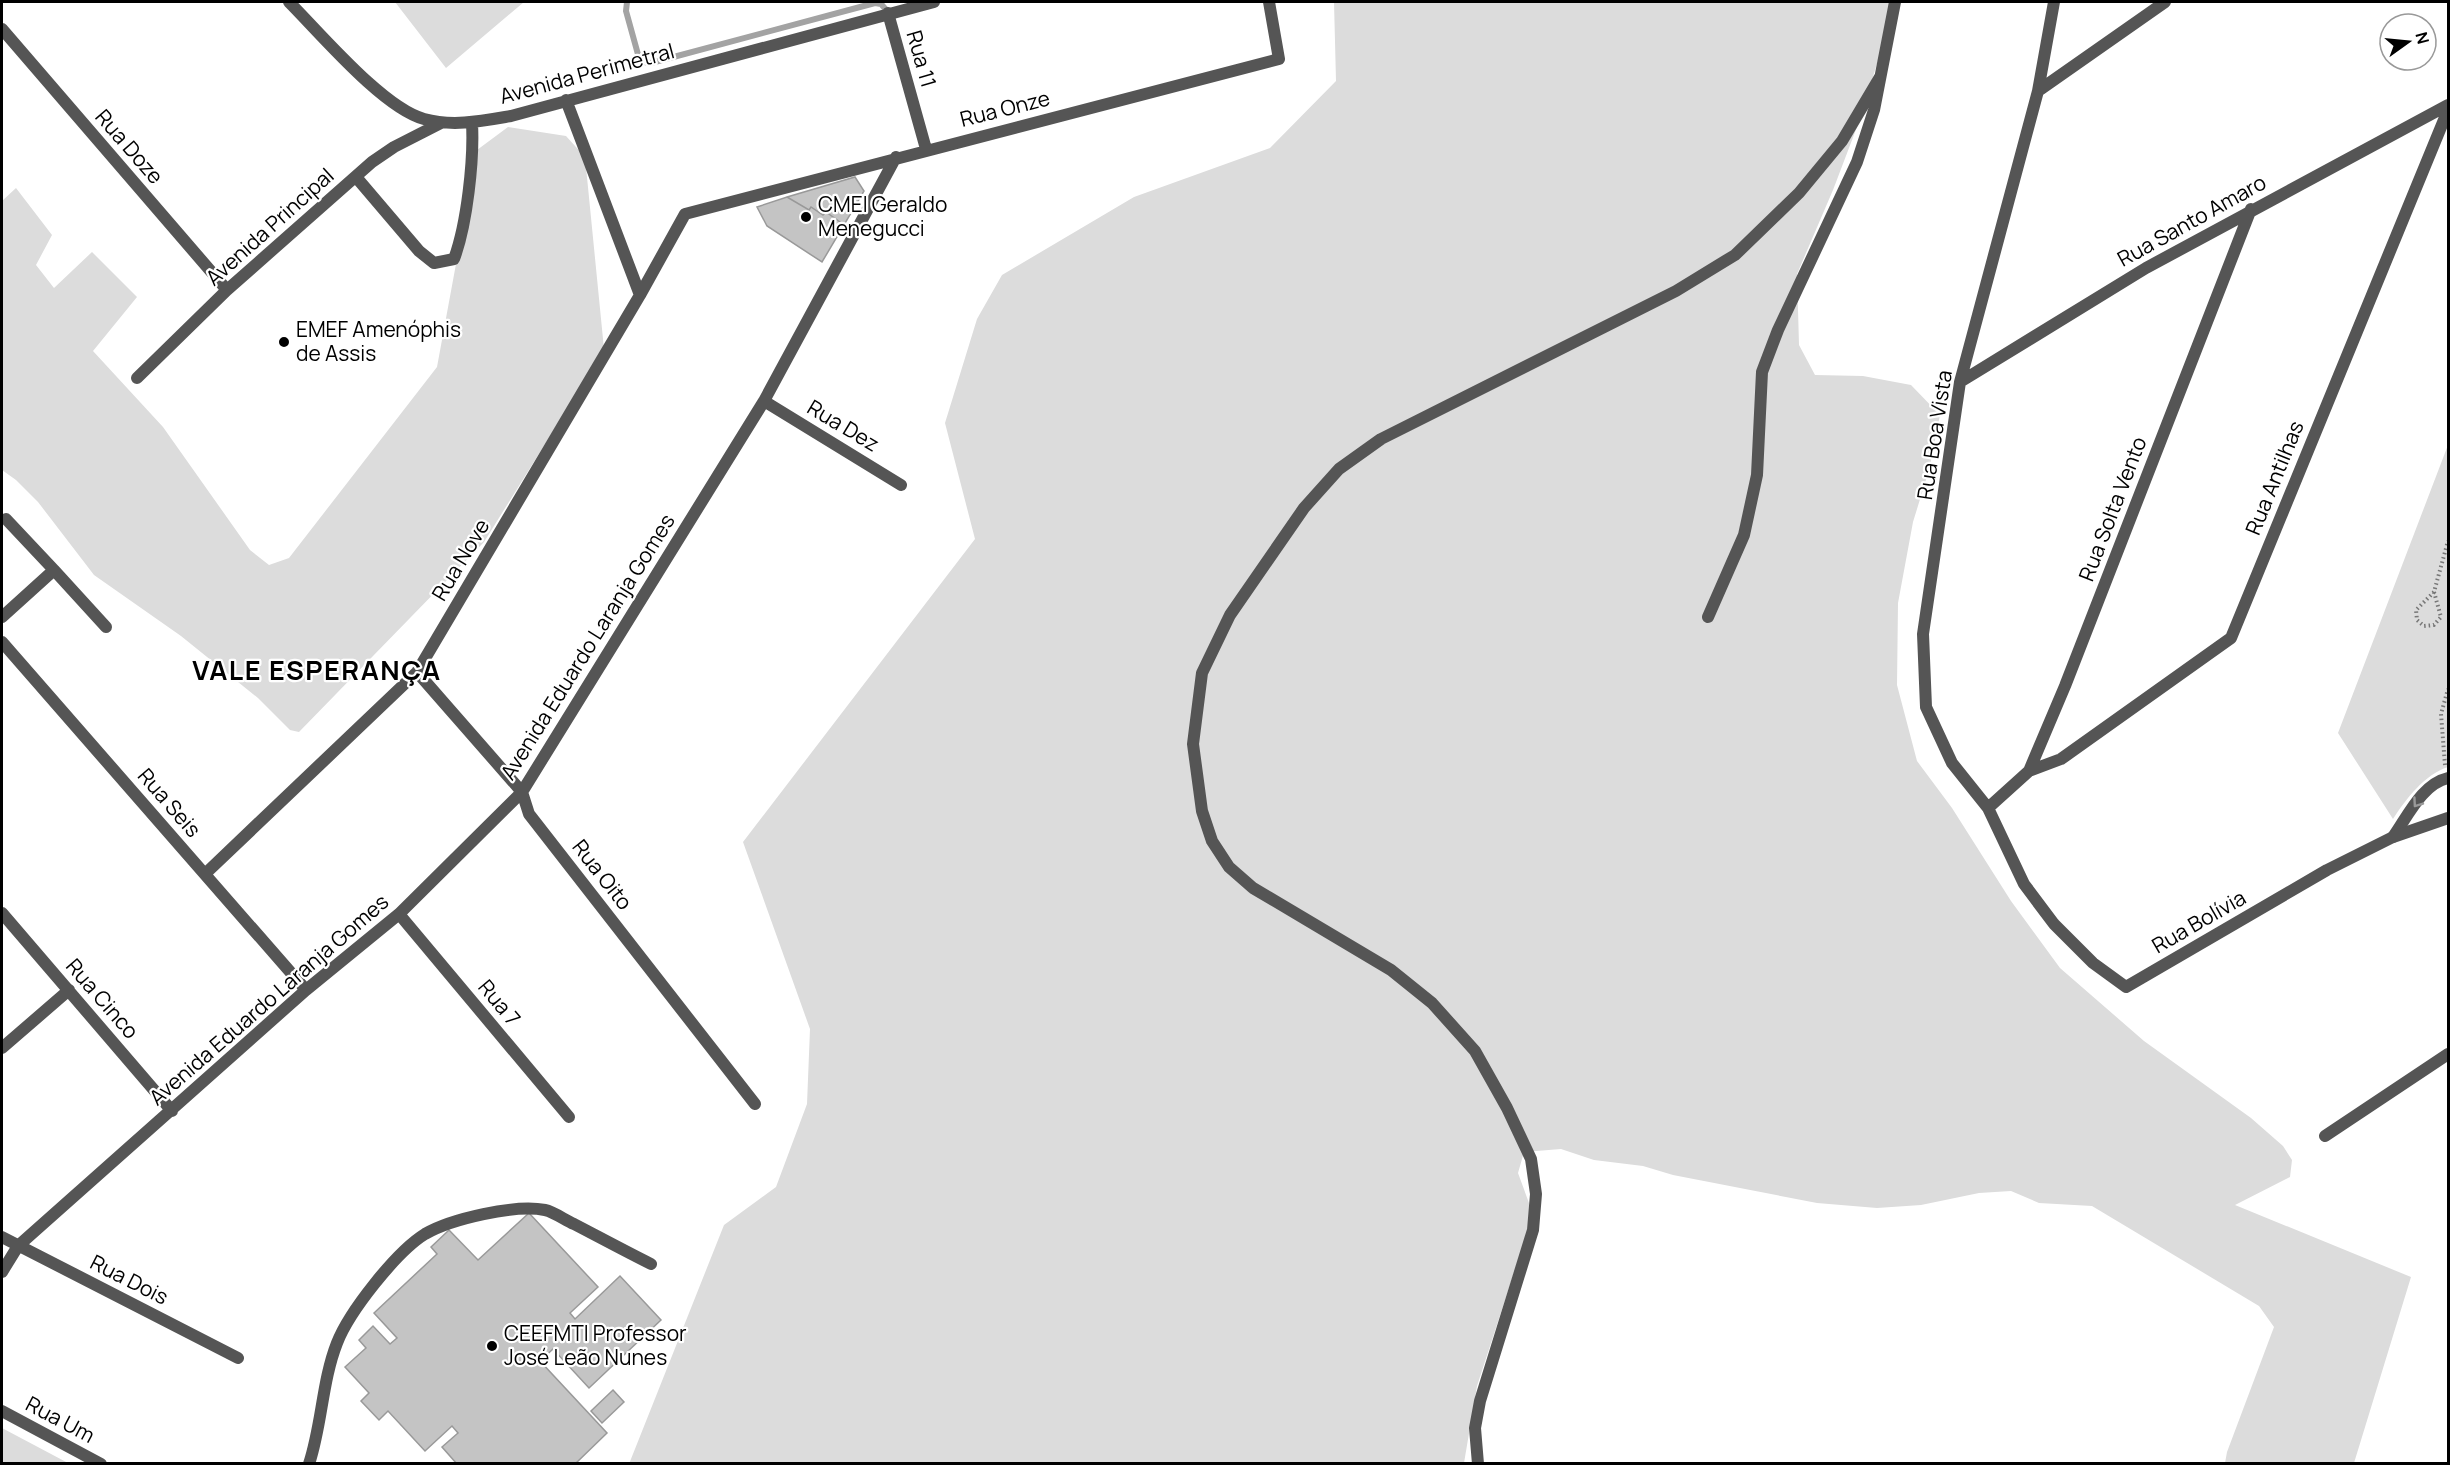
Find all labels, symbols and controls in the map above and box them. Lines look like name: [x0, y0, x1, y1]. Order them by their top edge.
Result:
north arrow: [2378, 12, 2438, 72]
street label: Rua 11: [901, 27, 943, 90]
text: N: [2410, 30, 2435, 47]
street label: Avenida Perimetral: [496, 36, 677, 110]
street label: Rua Onze: [957, 83, 1053, 133]
street label: Rua Doze: [90, 103, 170, 190]
street label: Avenida Principal: [199, 161, 339, 291]
street label: Rua Santo Amaro: [2112, 168, 2271, 273]
place label: CMEI Geraldo Menegucci: [818, 190, 947, 242]
marker: CMEI Geraldo Menegucci: [799, 210, 813, 224]
place label: EMEF Amenóphis de Assis: [296, 315, 461, 367]
marker: EMEF Amenóphis de Assis: [277, 335, 291, 349]
street label: Rua Boa Vista: [1910, 368, 1958, 502]
street label: Rua Dez: [802, 393, 885, 458]
street label: Rua Antilhas: [2238, 416, 2310, 539]
street label: Rua Solta Vento: [2072, 432, 2152, 585]
street label: Avenida Eduardo Laranja Gomes: [494, 508, 681, 785]
street label: Rua Nove: [425, 513, 495, 605]
district label: VALE ESPERANÇA: [192, 651, 442, 688]
street label: Rua Seis: [132, 762, 207, 843]
one-way arrow: [2413, 796, 2424, 807]
street label: Rua Oito: [566, 833, 639, 915]
street label: Rua Bolívia: [2147, 883, 2250, 959]
street label: Avenida Eduardo Laranja Gomes: [143, 888, 394, 1111]
street label: Rua Cinco: [60, 952, 145, 1044]
street label: Rua 7: [472, 973, 527, 1031]
street label: Rua Dois: [86, 1248, 173, 1311]
place label: CEEFMTI Professor José Leão Nunes: [504, 1319, 687, 1371]
marker: CEEFMTI Professor José Leão Nunes: [485, 1339, 499, 1353]
street label: Rua Um: [21, 1389, 100, 1449]

